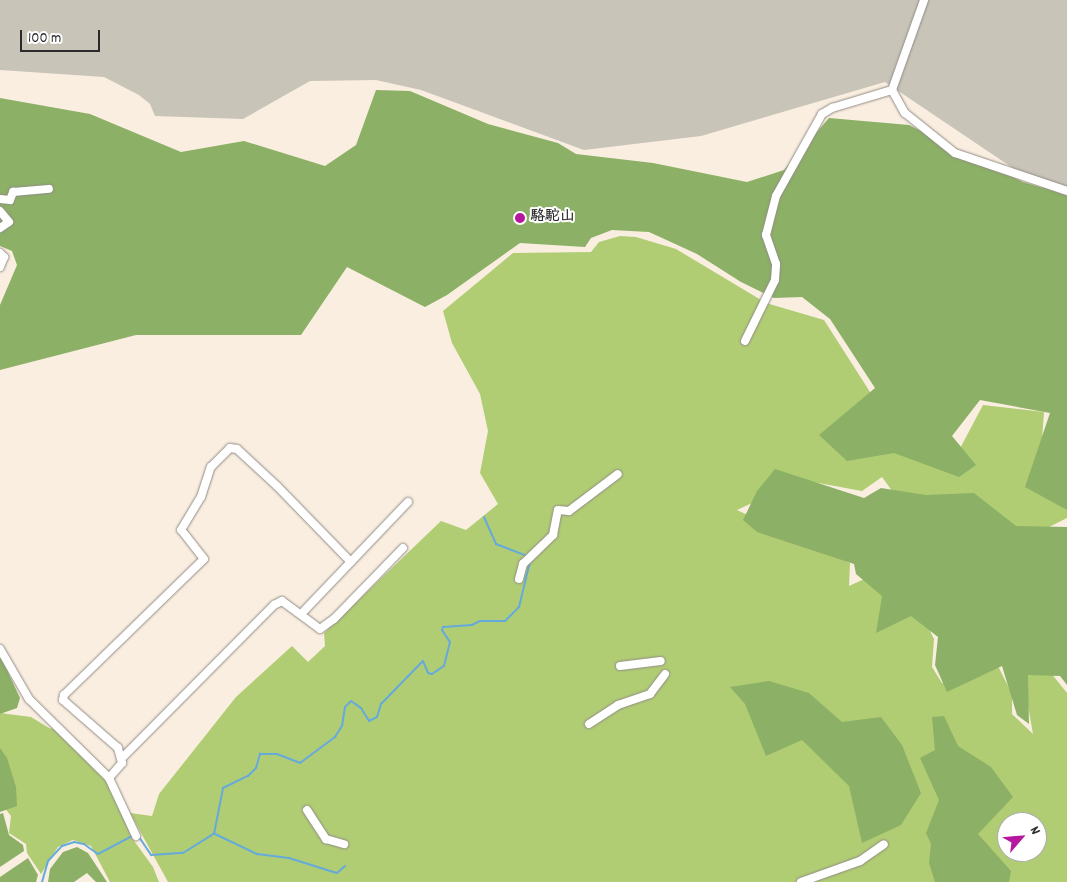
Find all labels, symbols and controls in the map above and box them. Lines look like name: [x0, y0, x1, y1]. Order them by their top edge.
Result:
scale bar: [22, 20, 102, 52]
text: 100 m: [28, 28, 61, 50]
place label: 駱駝山: [530, 209, 575, 227]
marker: 駱駝山: [514, 212, 526, 224]
north arrow: [997, 812, 1047, 862]
text: N: [1024, 823, 1045, 838]

